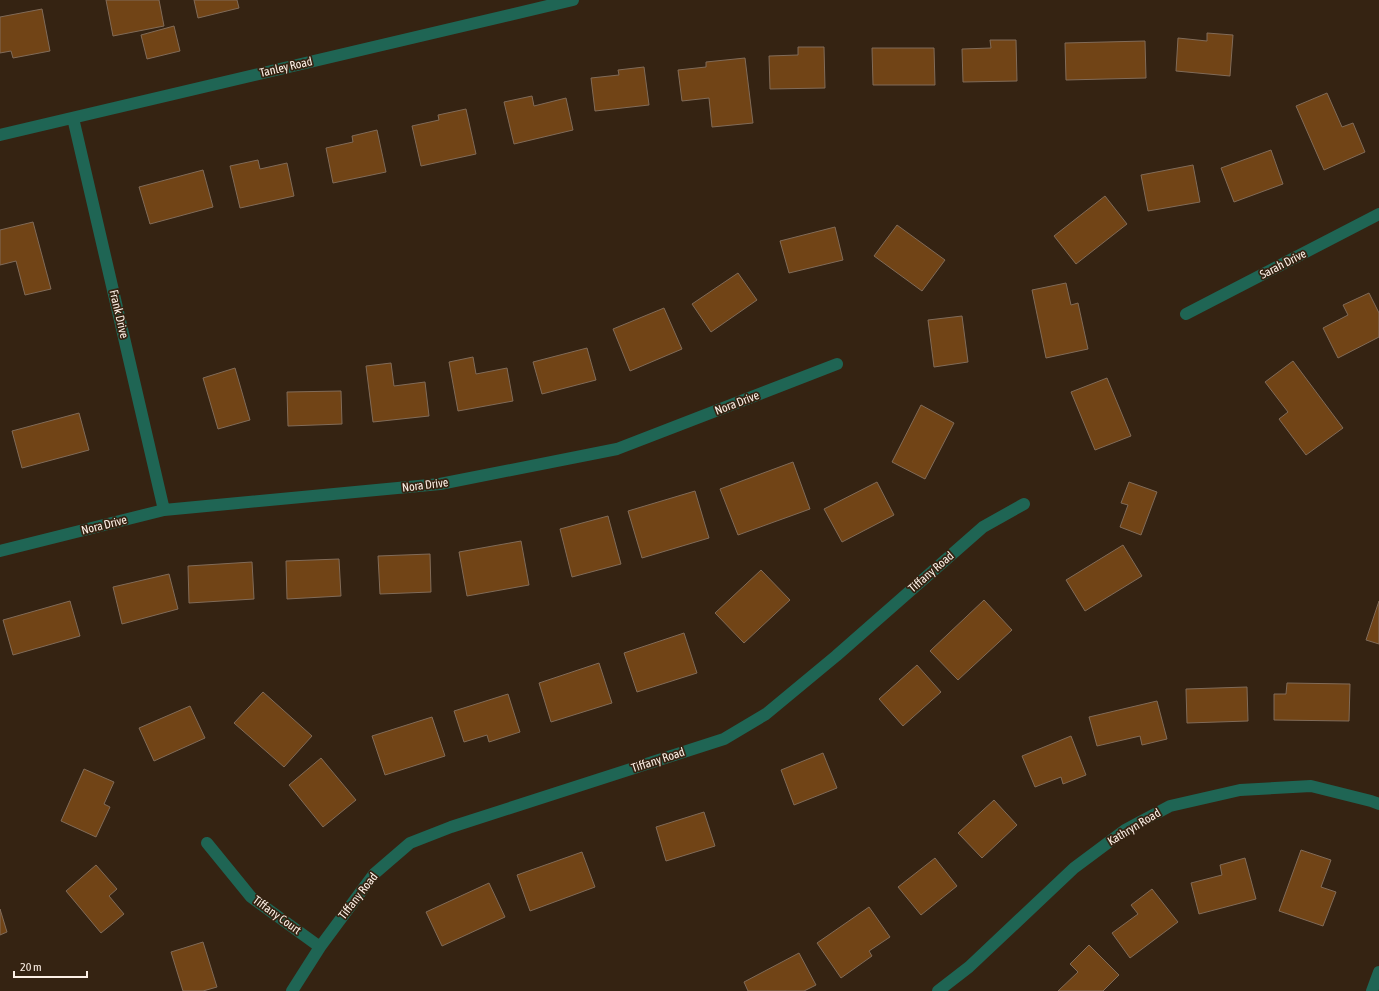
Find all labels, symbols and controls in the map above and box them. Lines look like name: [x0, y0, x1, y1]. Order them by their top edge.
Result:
street label: Tanley Road: [258, 54, 314, 80]
street label: Sarah Drive: [1257, 246, 1309, 282]
street label: Frank Drive: [107, 288, 131, 340]
street label: Nora Drive: [713, 388, 761, 418]
street label: Nora Drive: [401, 475, 449, 495]
street label: Nora Drive: [80, 513, 128, 537]
street label: Tiffany Road: [906, 549, 956, 595]
street label: Tiffany Road: [630, 745, 686, 775]
street label: Kathryn Road: [1105, 806, 1163, 848]
street label: Tiffany Road: [335, 870, 381, 922]
street label: Tiffany Court: [250, 893, 304, 937]
scale bar: [14, 953, 87, 979]
text: 20 m: [20, 960, 42, 974]

